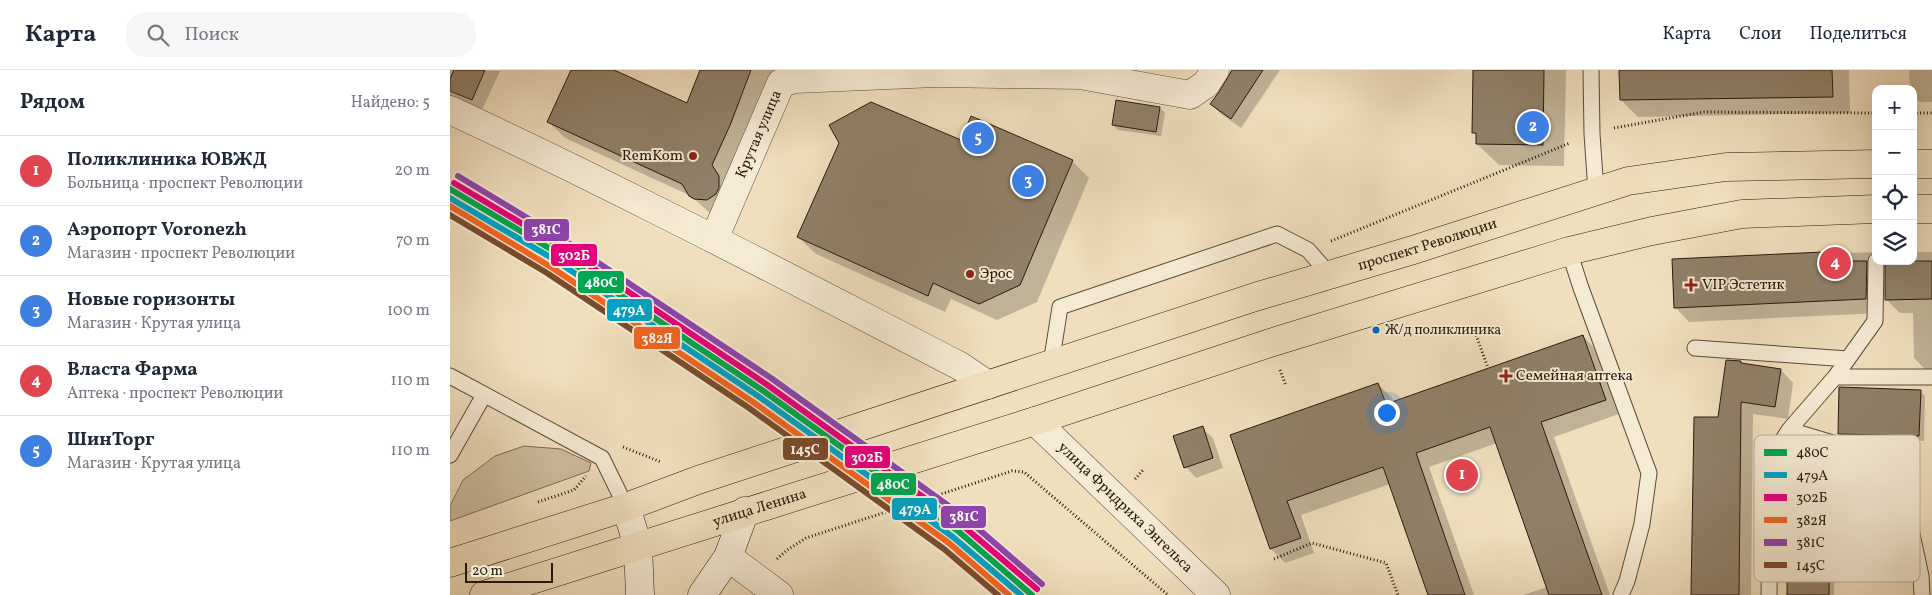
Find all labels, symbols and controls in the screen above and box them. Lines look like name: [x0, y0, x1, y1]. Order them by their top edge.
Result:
search box: [126, 12, 476, 57]
text: Карта: [25, 18, 96, 52]
icon: search: [144, 21, 172, 49]
text: Поиск: [184, 22, 239, 48]
text: Карта: [1663, 22, 1711, 47]
text: Слои: [1739, 22, 1781, 47]
text: Поделиться: [1809, 22, 1907, 47]
map controls: [1872, 85, 1917, 265]
button: +: [1872, 85, 1917, 130]
street label: Крутая улица: [731, 87, 787, 182]
text: Рядом: [20, 88, 85, 117]
text: Найдено: 5: [351, 92, 430, 114]
pin: 2: [1517, 108, 1549, 146]
pin: 5: [962, 119, 994, 157]
button: −: [1872, 130, 1917, 175]
place label: RemKom: [622, 146, 683, 167]
text: Поликлиника ЮВЖД: [67, 147, 267, 173]
marker: RemKom: [687, 150, 699, 162]
text: 1: [33, 160, 39, 182]
text: 20 m: [395, 160, 430, 182]
pin: 3: [1012, 162, 1044, 200]
text: Больница · проспект Революции: [67, 173, 303, 195]
button: locate: [1872, 175, 1917, 220]
street label: проспект Революции: [1355, 213, 1500, 276]
text: Аэропорт Voronezh: [67, 217, 247, 243]
line badge: 381С: [523, 218, 570, 242]
button: layers: [1872, 220, 1917, 265]
text: 381С: [531, 221, 561, 240]
text: 2: [32, 230, 40, 252]
text: 70 m: [396, 230, 430, 252]
text: Магазин · проспект Революции: [67, 243, 295, 265]
line badge: 302Б: [550, 243, 598, 267]
pin: 4: [1819, 244, 1851, 282]
text: 302Б: [558, 247, 590, 266]
place label: Эрос: [980, 264, 1013, 285]
marker: Эрос: [964, 268, 976, 280]
line badge: 480С: [577, 270, 625, 294]
text: 480С: [584, 274, 618, 293]
place label: VIP Эстетик: [1702, 275, 1785, 296]
marker: VIP Эстетик: [1684, 278, 1698, 292]
text: Новые горизонты: [67, 287, 235, 313]
line badge: 479А: [606, 298, 653, 322]
text: 3: [32, 300, 40, 322]
text: 100 m: [387, 300, 430, 322]
text: 479А: [613, 302, 645, 321]
text: Магазин · Крутая улица: [67, 313, 241, 335]
place label: Ж/д поликлиника: [1385, 321, 1501, 340]
marker: Ж/д поликлиника: [1371, 325, 1381, 335]
line badge: 382Я: [633, 326, 681, 350]
text: 382Я: [641, 330, 673, 349]
text: Власта Фарма: [67, 357, 198, 383]
place label: Семейная аптека: [1516, 366, 1633, 387]
text: 4: [31, 370, 41, 392]
text: 110 m: [391, 370, 430, 392]
marker: Семейная аптека: [1500, 370, 1512, 382]
text: Аптека · проспект Революции: [67, 383, 283, 405]
your location: [1374, 400, 1400, 426]
text: ШинТорг: [67, 427, 154, 453]
legend: [1754, 435, 1920, 582]
line badge: 145С: [782, 437, 829, 461]
street label: улица Фридриха Энгельса: [1053, 437, 1198, 578]
text: 5: [32, 440, 40, 462]
text: 110 m: [391, 440, 430, 462]
text: 145С: [790, 441, 820, 460]
text: 480С: [1796, 444, 1829, 463]
line badge: 302Б: [844, 445, 891, 469]
text: 302Б: [851, 449, 883, 468]
text: Магазин · Крутая улица: [67, 453, 241, 475]
pin: 1: [1446, 456, 1478, 494]
text: 479А: [1796, 467, 1828, 486]
line badge: 480С: [870, 472, 917, 496]
text: 480С: [876, 476, 910, 495]
street label: улица Ленина: [710, 483, 809, 533]
text: 302Б: [1796, 489, 1827, 508]
line badge: 479А: [891, 497, 938, 521]
text: 479А: [899, 501, 931, 520]
line badge: 381С: [940, 505, 987, 529]
text: 381С: [949, 508, 979, 527]
text: 382Я: [1796, 512, 1827, 531]
text: 381С: [1796, 534, 1825, 553]
text: 145С: [1796, 557, 1825, 576]
scale bar: [465, 560, 552, 583]
text: 20 m: [472, 562, 503, 581]

